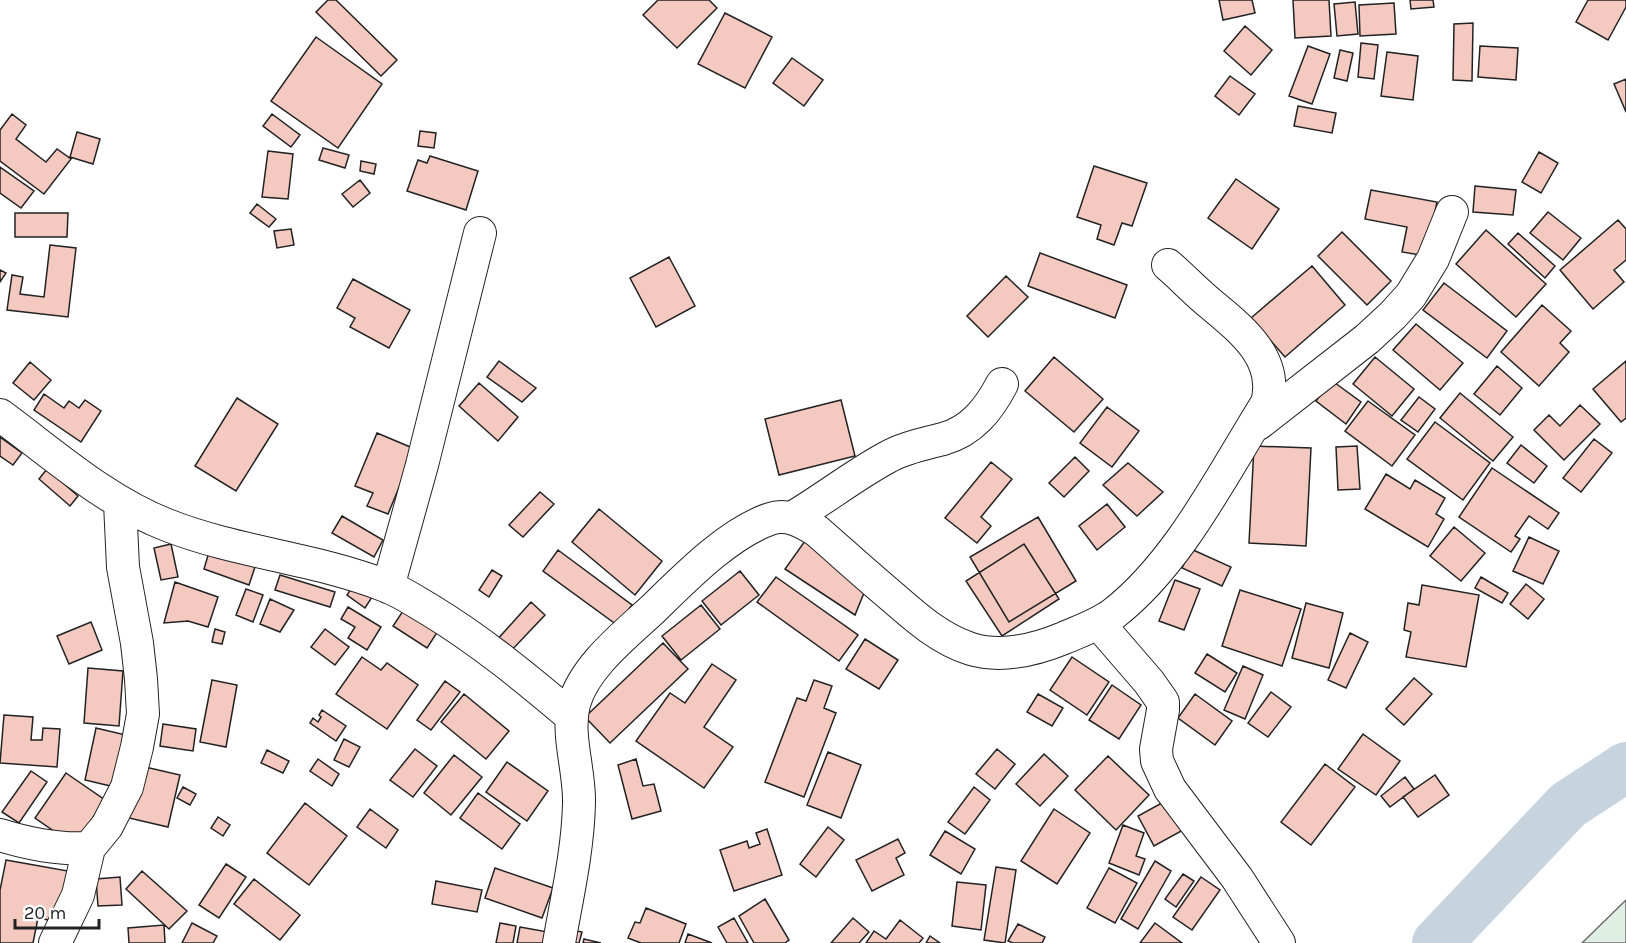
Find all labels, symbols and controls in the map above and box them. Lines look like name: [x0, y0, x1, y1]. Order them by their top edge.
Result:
scale bar: [15, 892, 99, 930]
text: 20 m: [24, 902, 66, 924]

